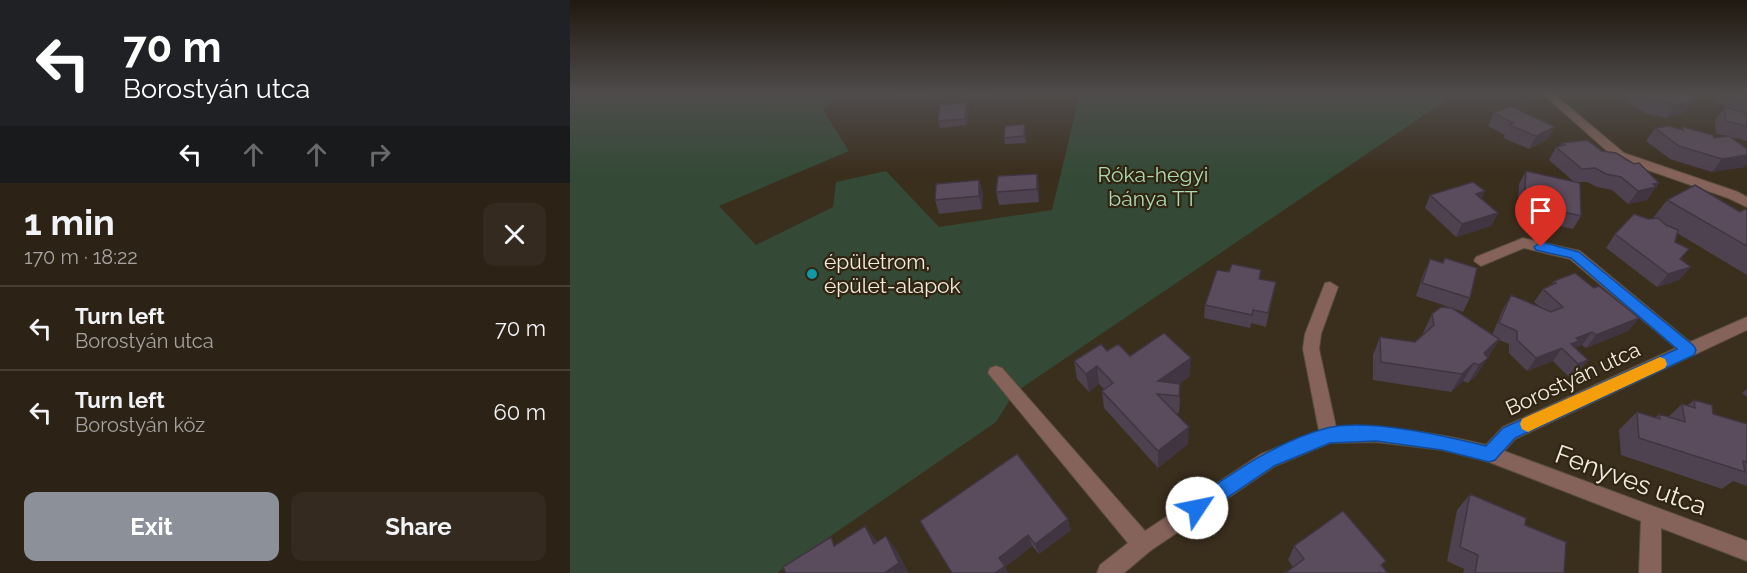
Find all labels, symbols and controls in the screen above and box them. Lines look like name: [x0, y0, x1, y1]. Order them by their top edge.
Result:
text: 70 m: [123, 23, 222, 72]
icon: left: [24, 24, 102, 102]
text: Borostyán utca: [123, 73, 310, 104]
icon: left: [174, 138, 207, 171]
icon: ahead: [237, 138, 270, 171]
icon: ahead: [300, 138, 333, 171]
icon: right: [363, 138, 396, 171]
park label: Róka-hegyi bánya TT: [1098, 162, 1208, 211]
pin: [1515, 185, 1566, 247]
icon: arrive: [1524, 194, 1557, 227]
text: 1 min: [24, 201, 115, 243]
button: close: [483, 203, 546, 266]
text: 170 m · 18:22: [24, 245, 138, 269]
place label: épületrom, épület-alapok: [824, 249, 961, 298]
marker: épületrom, épület-alapok: [805, 267, 819, 281]
text: Turn left: [75, 303, 165, 329]
icon: left: [24, 312, 57, 345]
text: 70 m: [495, 315, 546, 341]
text: Borostyán utca: [75, 329, 214, 353]
street label: Borostyán utca: [1502, 336, 1644, 421]
text: Turn left: [75, 387, 165, 413]
icon: left: [24, 396, 57, 429]
text: 60 m: [493, 399, 546, 425]
text: Borostyán köz: [75, 413, 205, 437]
street label: Fenyves utca: [1551, 439, 1711, 521]
position arrow: [1165, 476, 1229, 540]
button: Exit: [24, 492, 279, 561]
button: Share: [291, 492, 546, 561]

